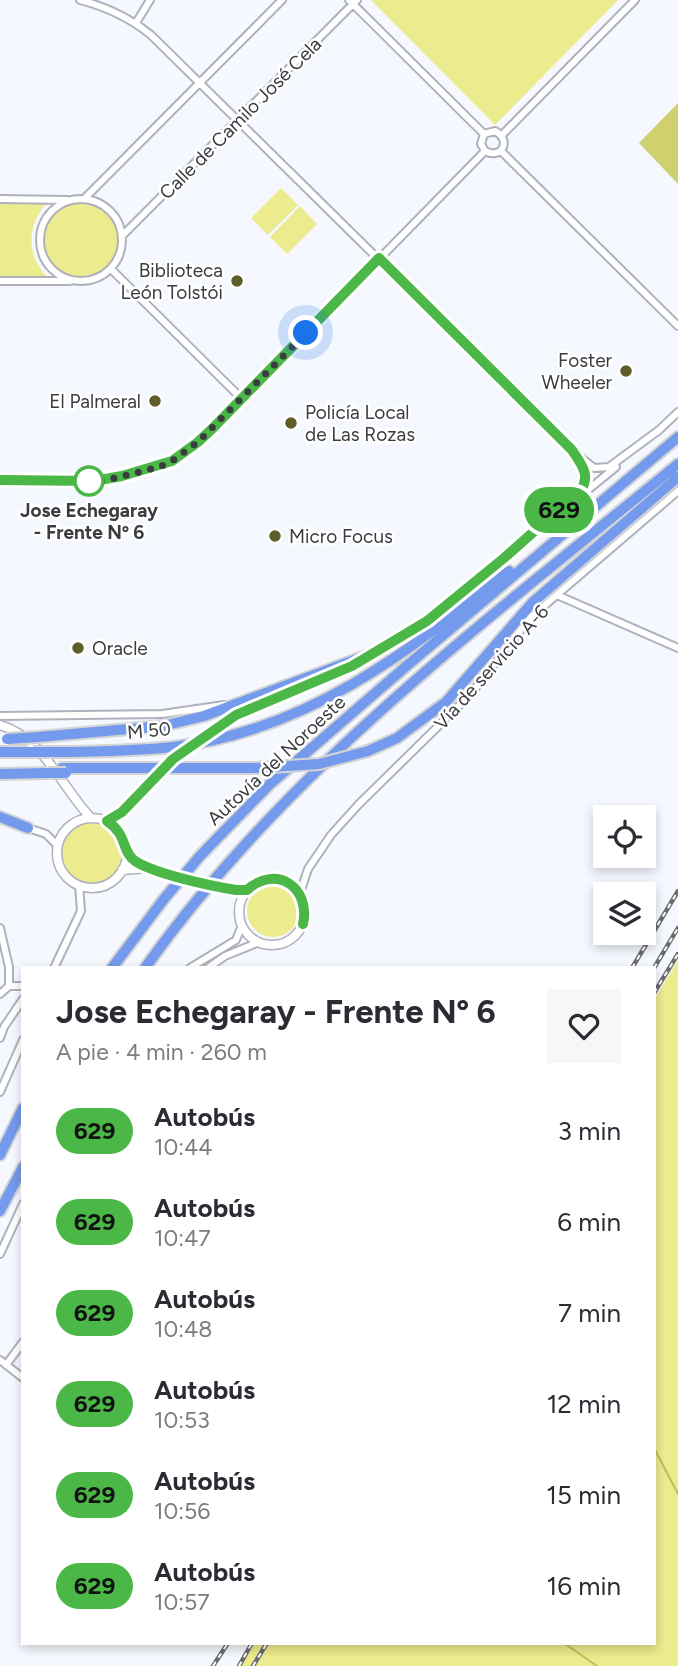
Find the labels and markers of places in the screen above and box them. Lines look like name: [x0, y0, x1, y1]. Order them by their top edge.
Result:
place label: Biblioteca León Tolstói: [120, 259, 223, 304]
marker: Biblioteca León Tolstói: [229, 273, 245, 289]
place label: Foster Wheeler: [541, 349, 613, 394]
marker: Foster Wheeler: [618, 363, 634, 379]
place label: El Palmeral: [49, 390, 141, 413]
marker: El Palmeral: [147, 393, 163, 409]
place label: Policía Local de Las Rozas: [305, 401, 415, 446]
marker: Policía Local de Las Rozas: [283, 415, 299, 431]
marker: Jose Echegaray - Frente Nº 6: [74, 466, 104, 496]
place label: Jose Echegaray - Frente Nº 6: [20, 499, 158, 544]
place label: Micro Focus: [289, 525, 393, 548]
marker: Micro Focus: [267, 528, 283, 544]
place label: Oracle: [92, 637, 148, 660]
marker: Oracle: [70, 640, 86, 656]

